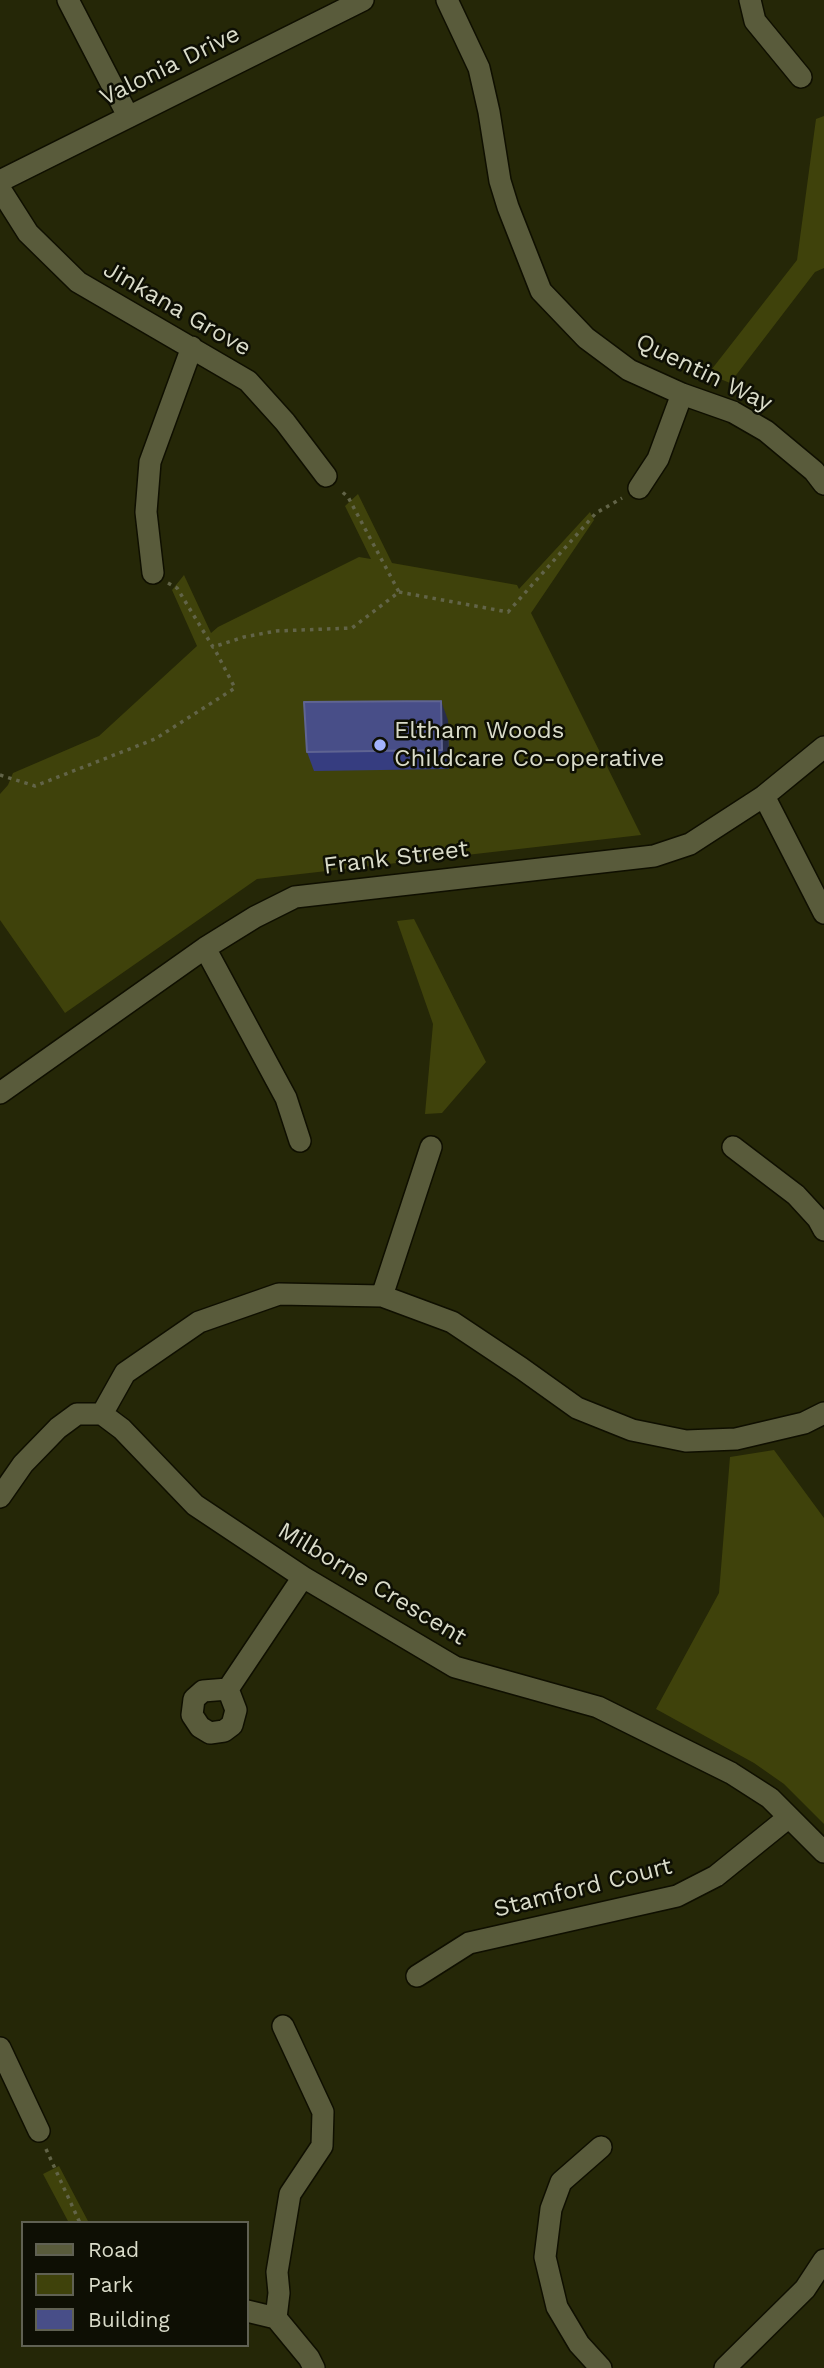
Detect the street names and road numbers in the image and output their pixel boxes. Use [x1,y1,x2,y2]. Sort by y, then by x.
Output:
street label: Valonia Drive [95,20,245,112]
street label: Jinkana Grove [98,255,256,363]
street label: Quentin Way [631,328,777,418]
street label: Frank Street [322,835,470,881]
street label: Milborne Crescent [273,1516,471,1652]
street label: Stamford Court [491,1852,675,1924]

